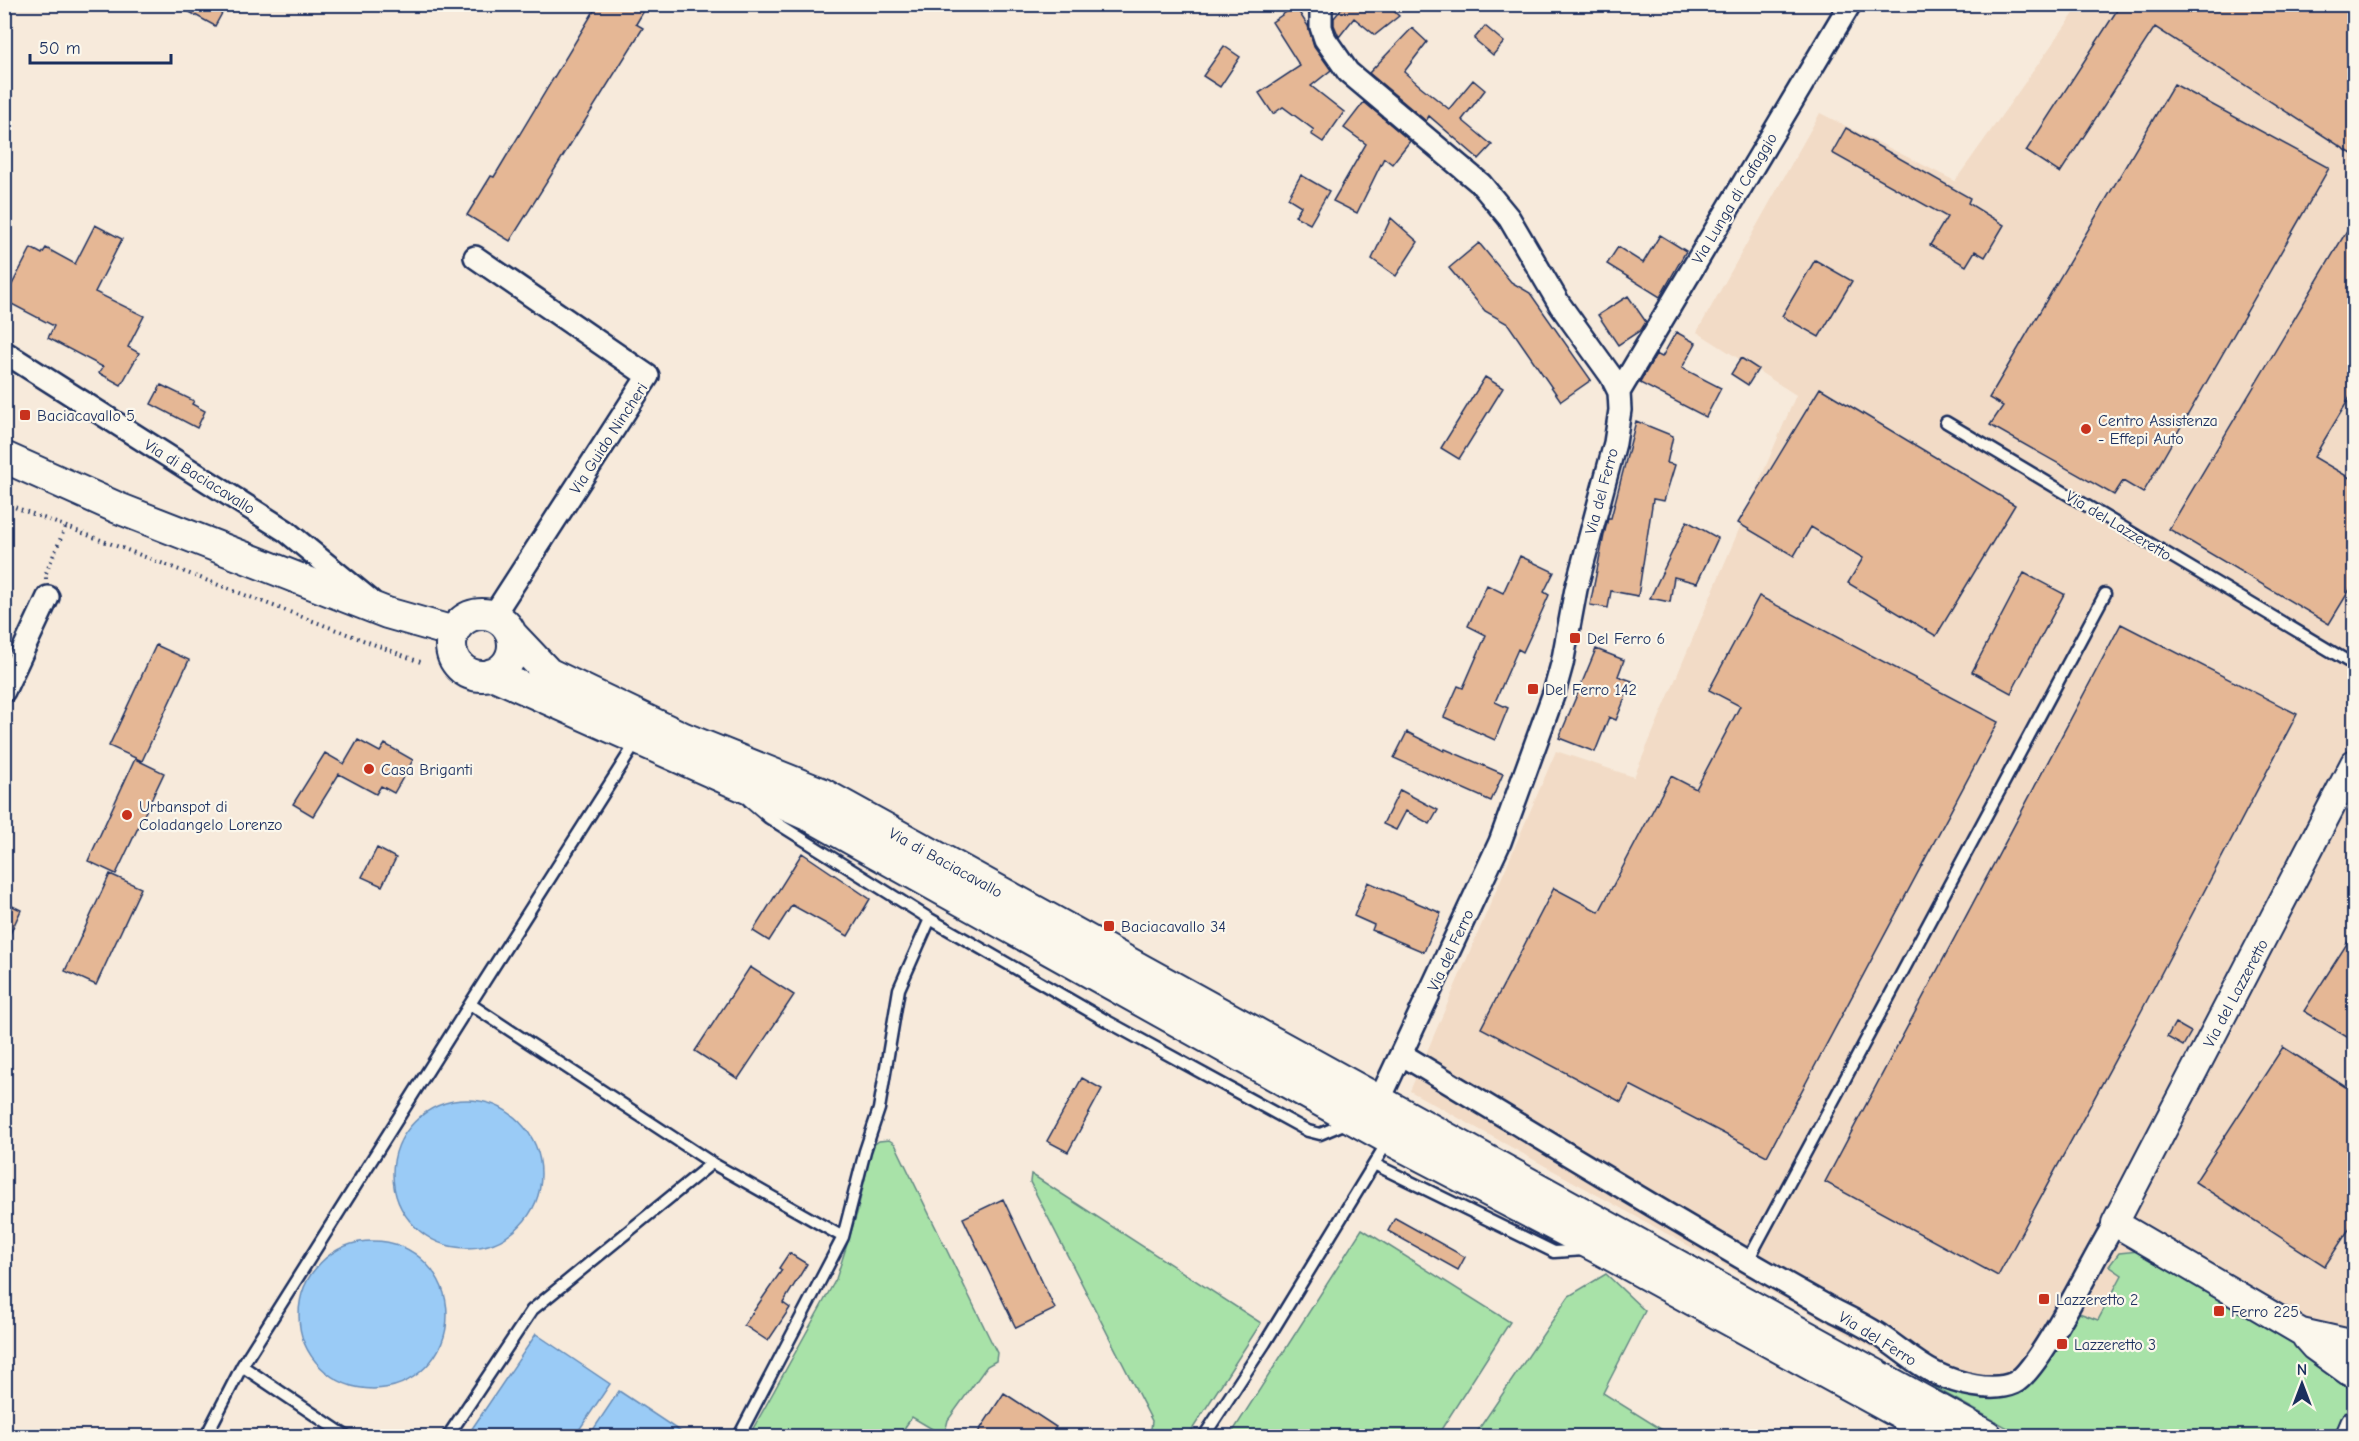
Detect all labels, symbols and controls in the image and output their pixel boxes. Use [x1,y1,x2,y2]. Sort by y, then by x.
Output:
scale bar [30,27,171,65]
text: 50 m [39,38,81,59]
street label: Via Lunga di Cafaggio [1689,130,1781,267]
street label: Via Guido Nincheri [566,380,651,497]
place label: Baciacavallo 5 [37,407,135,425]
marker: Baciacavallo 5 [18,408,32,422]
place label: Centro Assistenza - Effepi Auto [2098,412,2218,448]
marker: Centro Assistenza - Effepi Auto [2079,422,2093,436]
street label: Via di Baciacavallo [141,436,258,518]
street label: Via del Ferro [1582,446,1622,536]
street label: Via del Lazzeretto [2062,487,2175,564]
place label: Del Ferro 6 [1587,630,1665,648]
marker: Del Ferro 6 [1568,631,1582,645]
place label: Del Ferro 142 [1545,681,1637,699]
marker: Del Ferro 142 [1526,682,1540,696]
place label: Casa Briganti [381,761,473,779]
marker: Casa Briganti [362,762,376,776]
place label: Urbanspot di Coladangelo Lorenzo [139,798,283,834]
marker: Urbanspot di Coladangelo Lorenzo [120,808,134,822]
street label: Via di Baciacavallo [886,824,1005,902]
street label: Via del Ferro [1424,907,1478,994]
place label: Baciacavallo 34 [1121,918,1226,936]
marker: Baciacavallo 34 [1102,919,1116,933]
street label: Via del Lazzeretto [2200,936,2272,1051]
place label: Lazzeretto 2 [2056,1291,2138,1309]
marker: Lazzeretto 2 [2037,1292,2051,1306]
place label: Ferro 225 [2231,1303,2299,1321]
marker: Ferro 225 [2212,1304,2226,1318]
street label: Via del Ferro [1835,1308,1920,1370]
place label: Lazzeretto 3 [2074,1336,2156,1354]
marker: Lazzeretto 3 [2055,1337,2069,1351]
north arrow [2272,1354,2332,1414]
text: N [2297,1361,2307,1379]

